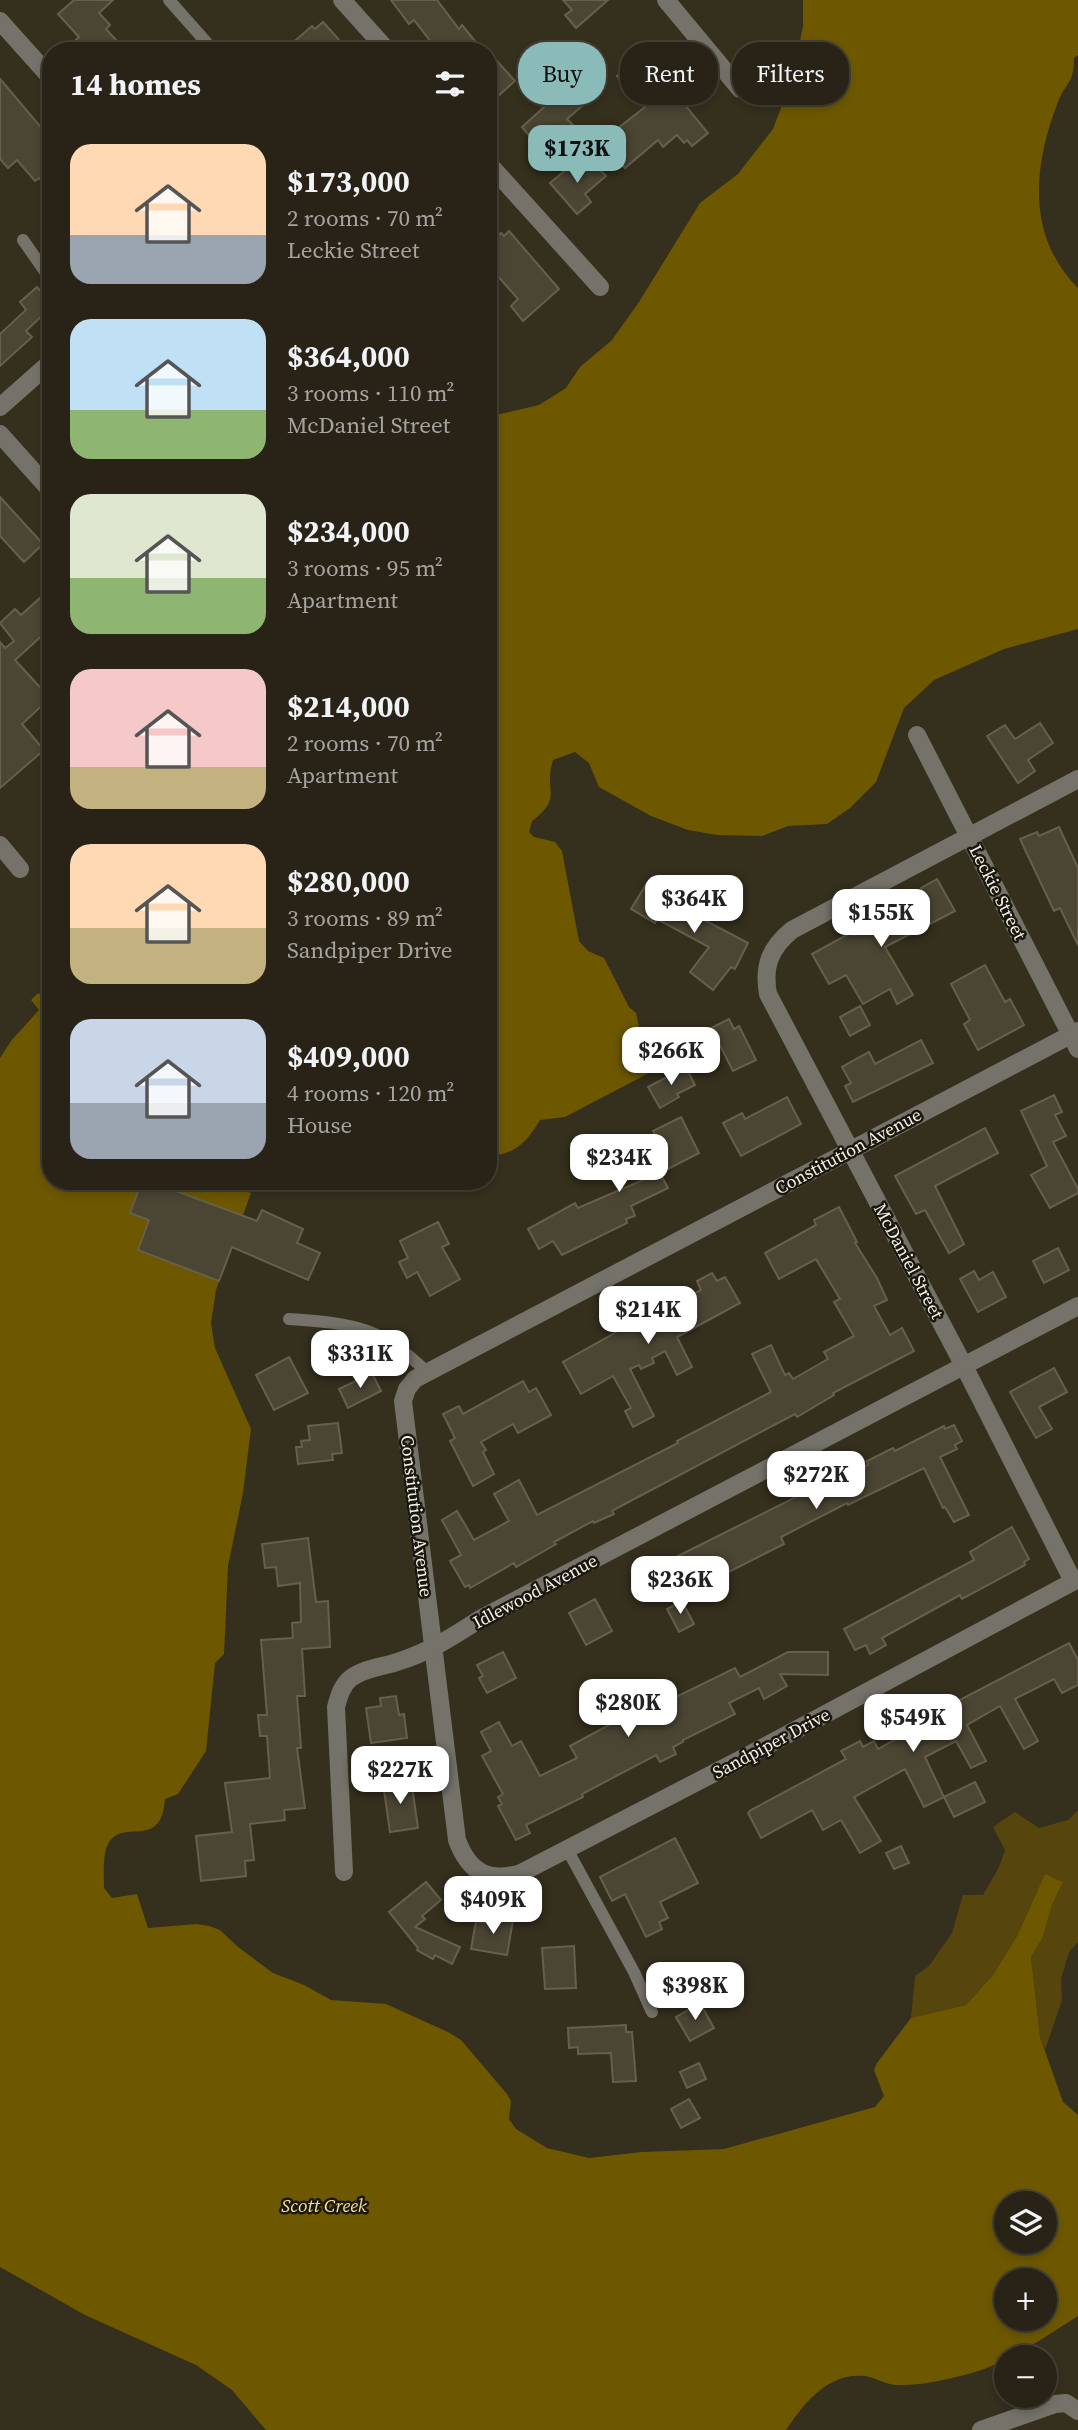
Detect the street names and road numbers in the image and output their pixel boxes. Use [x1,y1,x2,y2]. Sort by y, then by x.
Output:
street label: Leckie Street [963,840,1033,944]
street label: Constitution Avenue [770,1102,926,1200]
street label: McDaniel Street [868,1199,950,1323]
street label: Constitution Avenue [395,1434,439,1598]
street label: Idlewood Avenue [468,1548,602,1634]
street label: Sandpiper Drive [708,1702,834,1784]

